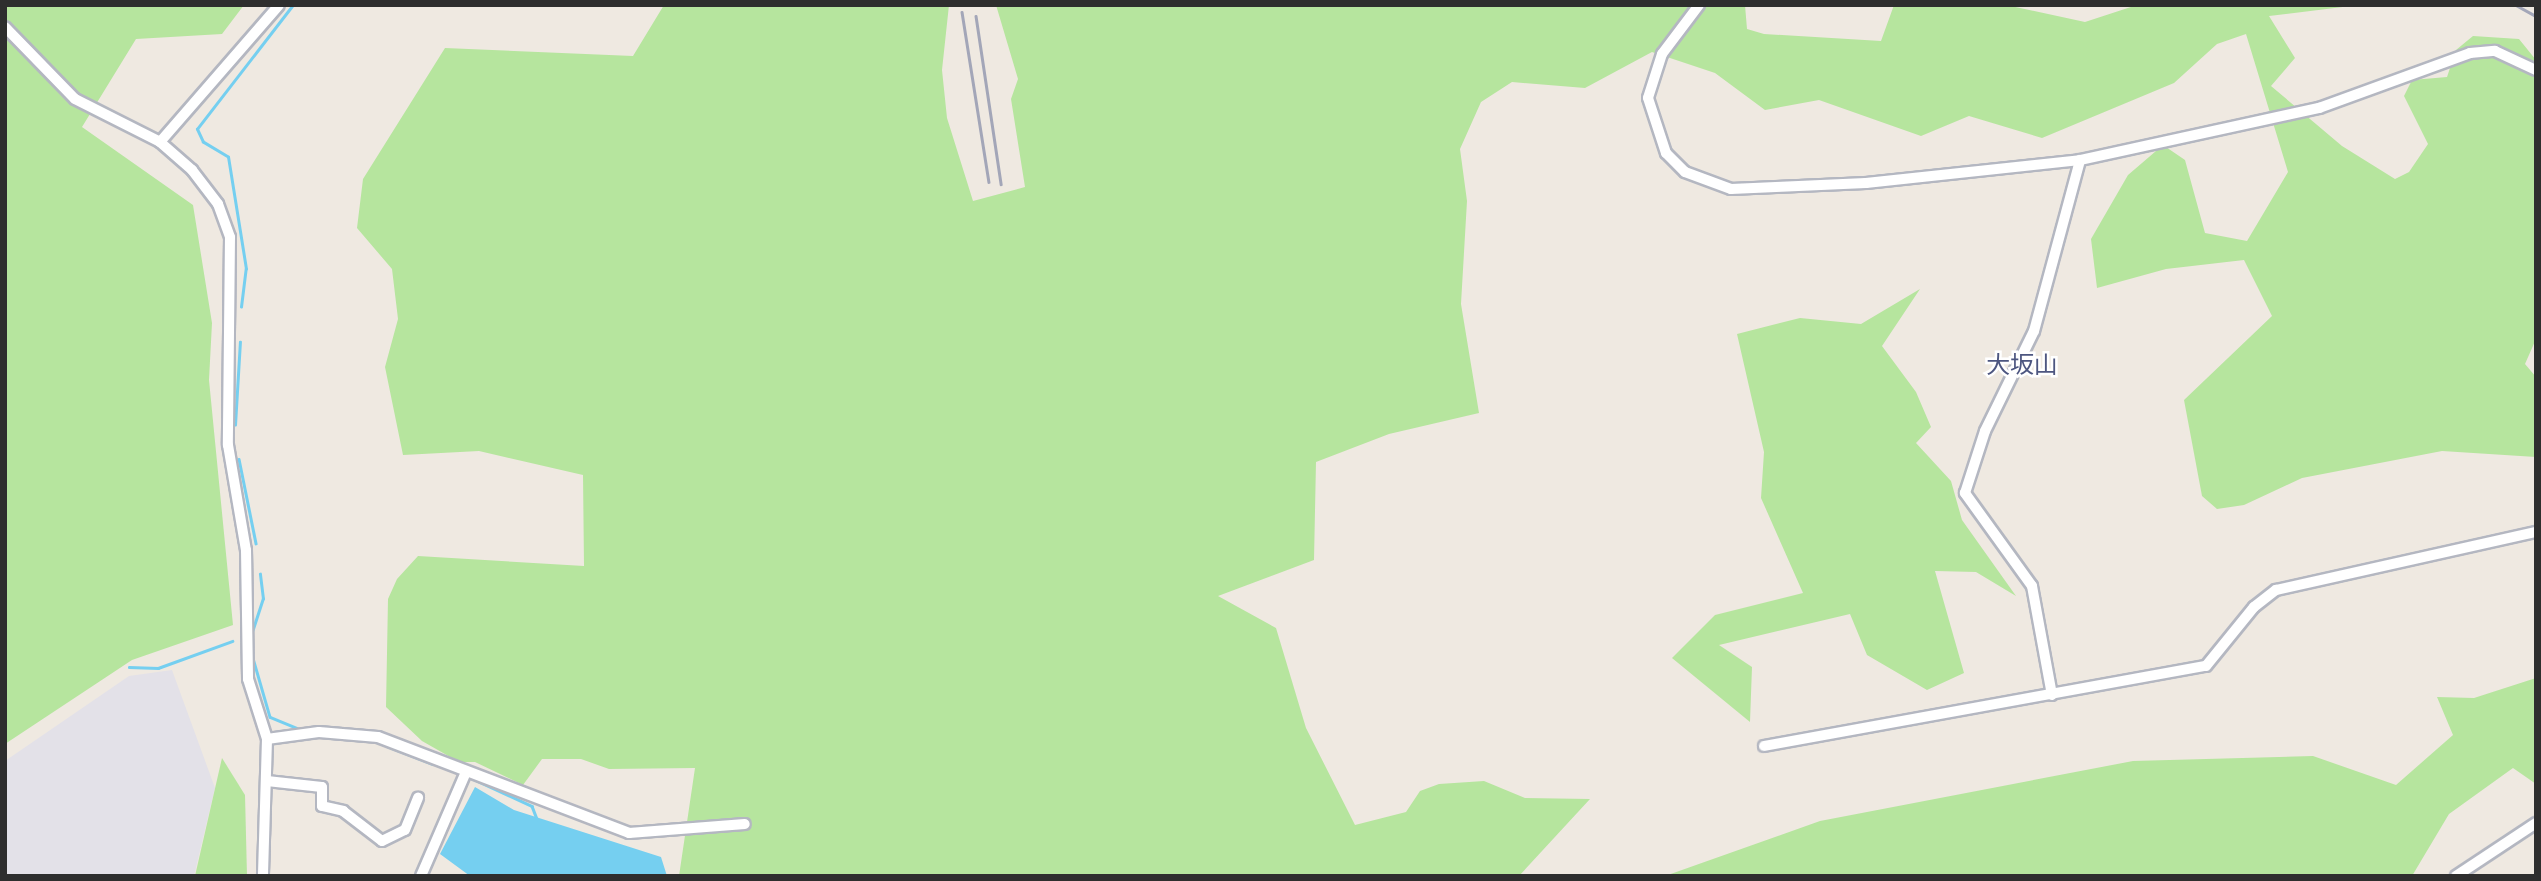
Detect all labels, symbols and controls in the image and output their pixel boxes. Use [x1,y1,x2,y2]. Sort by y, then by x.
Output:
district label: 大坂山 [1986,350,2058,378]

